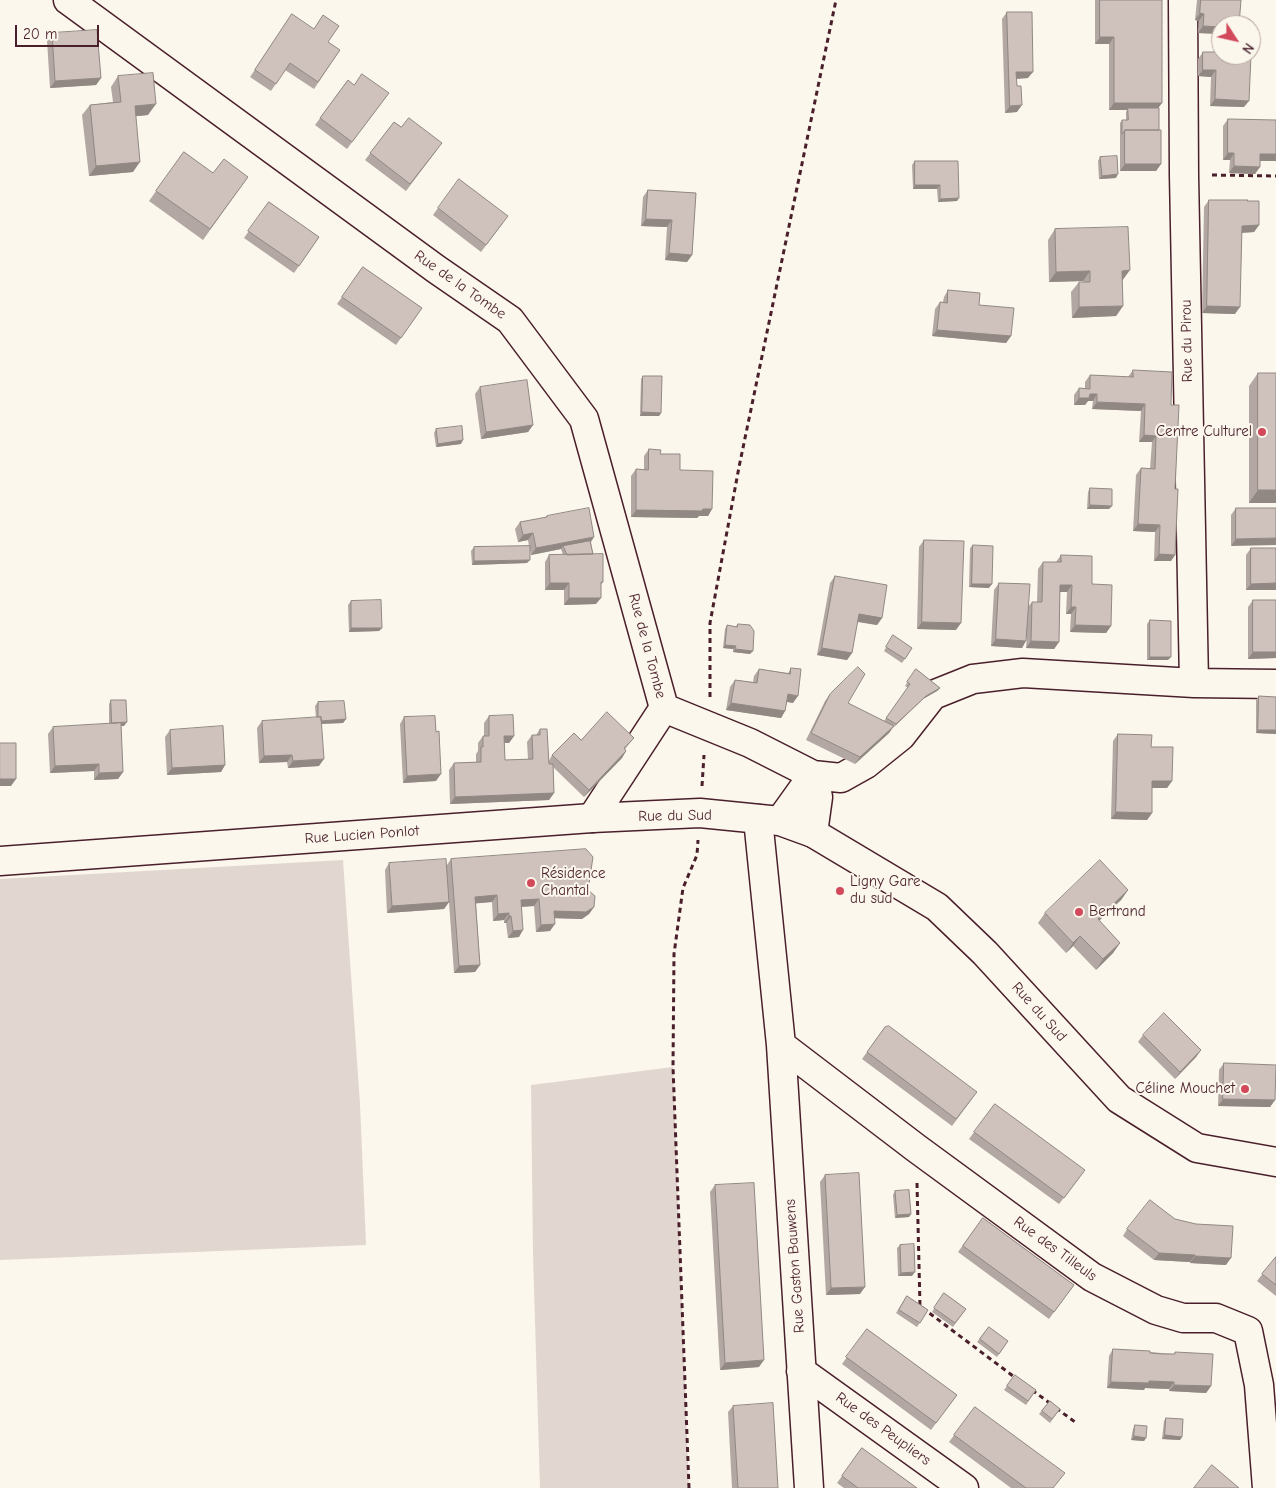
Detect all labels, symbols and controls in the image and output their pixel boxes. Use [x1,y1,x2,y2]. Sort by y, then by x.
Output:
scale bar [18,15,101,47]
north arrow [1211,15,1261,65]
text: 20 m [23,25,57,43]
text: N [1238,40,1257,57]
street label: Rue de la Tombe [411,247,509,323]
street label: Rue du Pirou [1177,299,1197,383]
place label: Centre Culturel [1156,423,1252,441]
marker: Centre Culturel [1256,426,1268,438]
street label: Rue de la Tombe [624,592,670,700]
street label: Rue du Sud [638,806,712,826]
street label: Rue Lucien Ponlot [304,822,420,848]
place label: Résidence Chantal [541,865,605,900]
place label: Ligny Gare du sud [850,873,921,908]
marker: Résidence Chantal [525,877,537,889]
marker: Ligny Gare du sud [834,885,846,897]
place label: Bertrand [1089,903,1146,921]
marker: Bertrand [1073,906,1085,918]
street label: Rue du Sud [1008,979,1070,1045]
place label: Céline Mouchet [1136,1080,1235,1098]
marker: Céline Mouchet [1239,1083,1251,1095]
street label: Rue Gaston Bauwens [781,1198,809,1334]
street label: Rue des Tilleuls [1010,1213,1100,1285]
street label: Rue des Peupliers [832,1388,934,1470]

